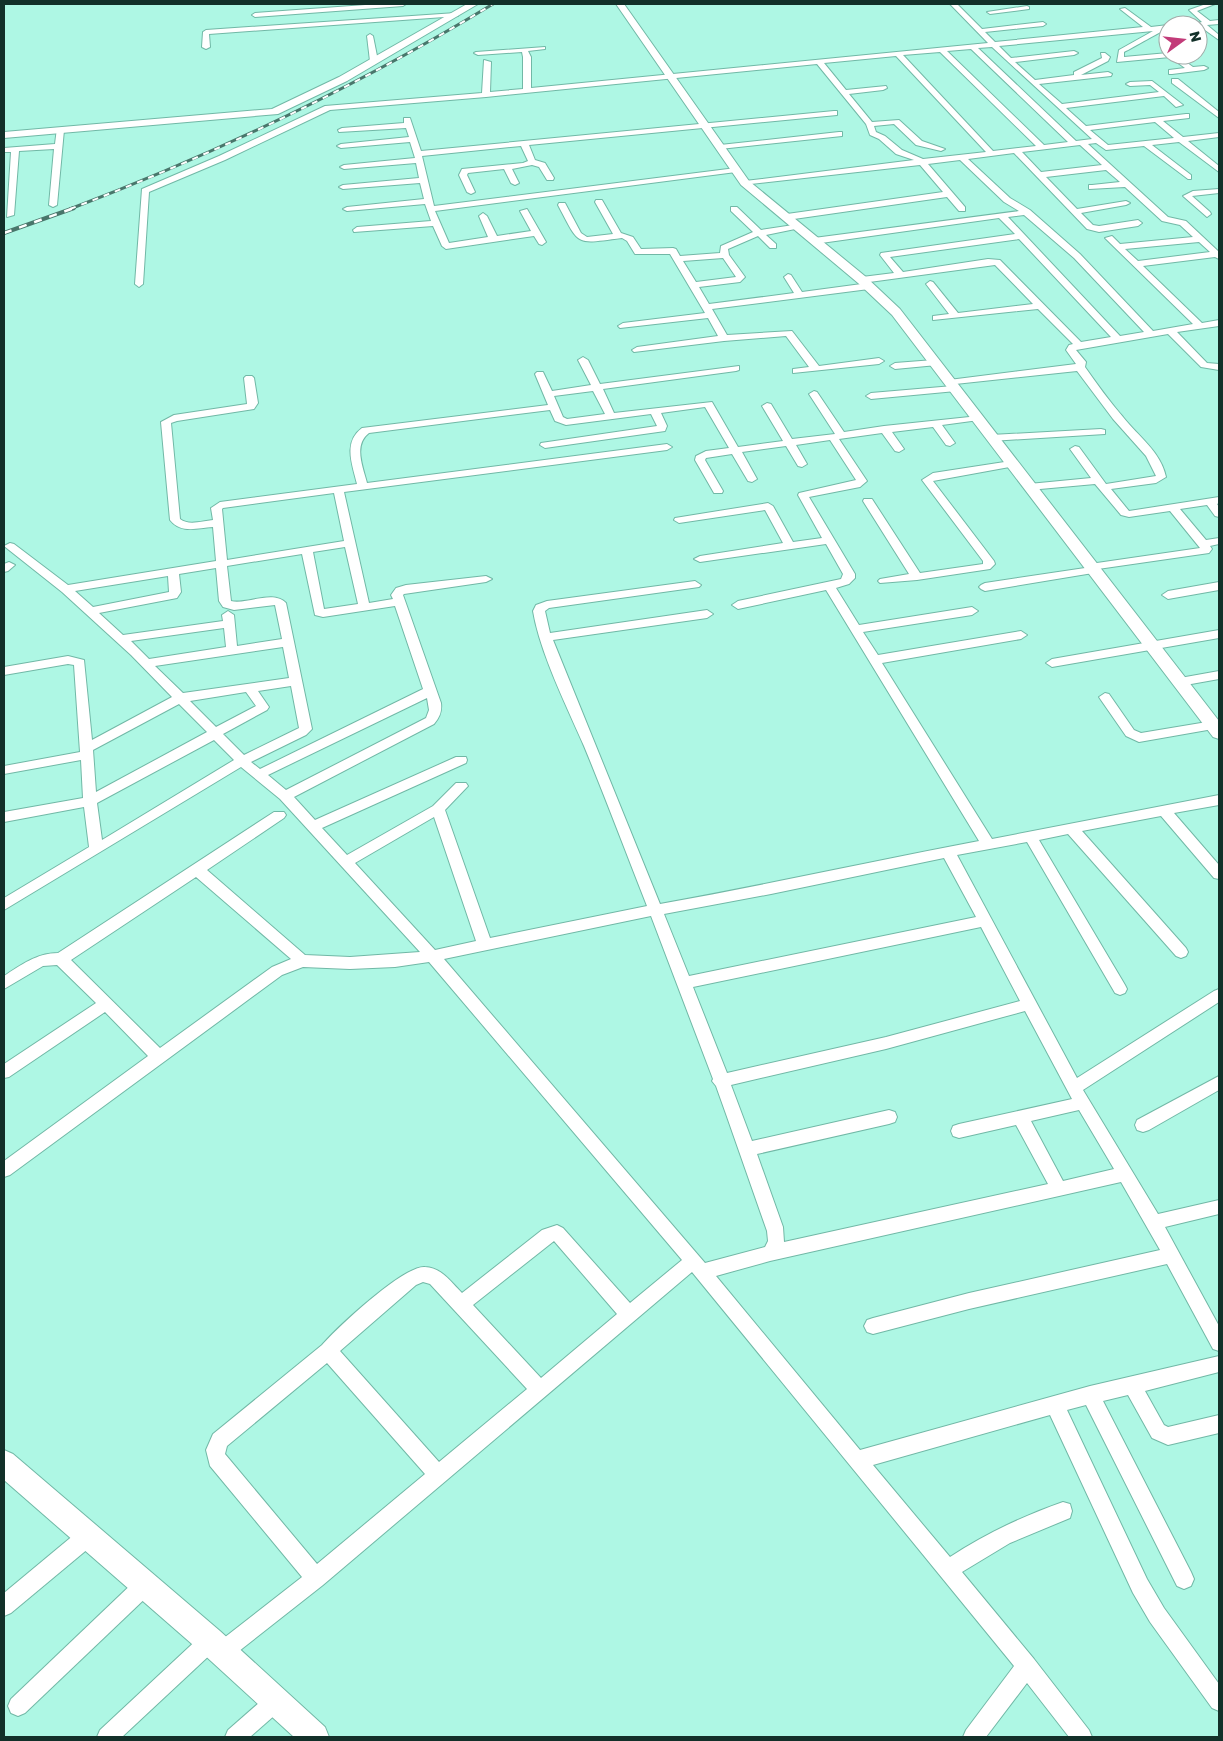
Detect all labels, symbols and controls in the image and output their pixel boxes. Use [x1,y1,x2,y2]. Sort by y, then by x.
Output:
north arrow [1158,15,1208,65]
text: N [1186,29,1206,44]

